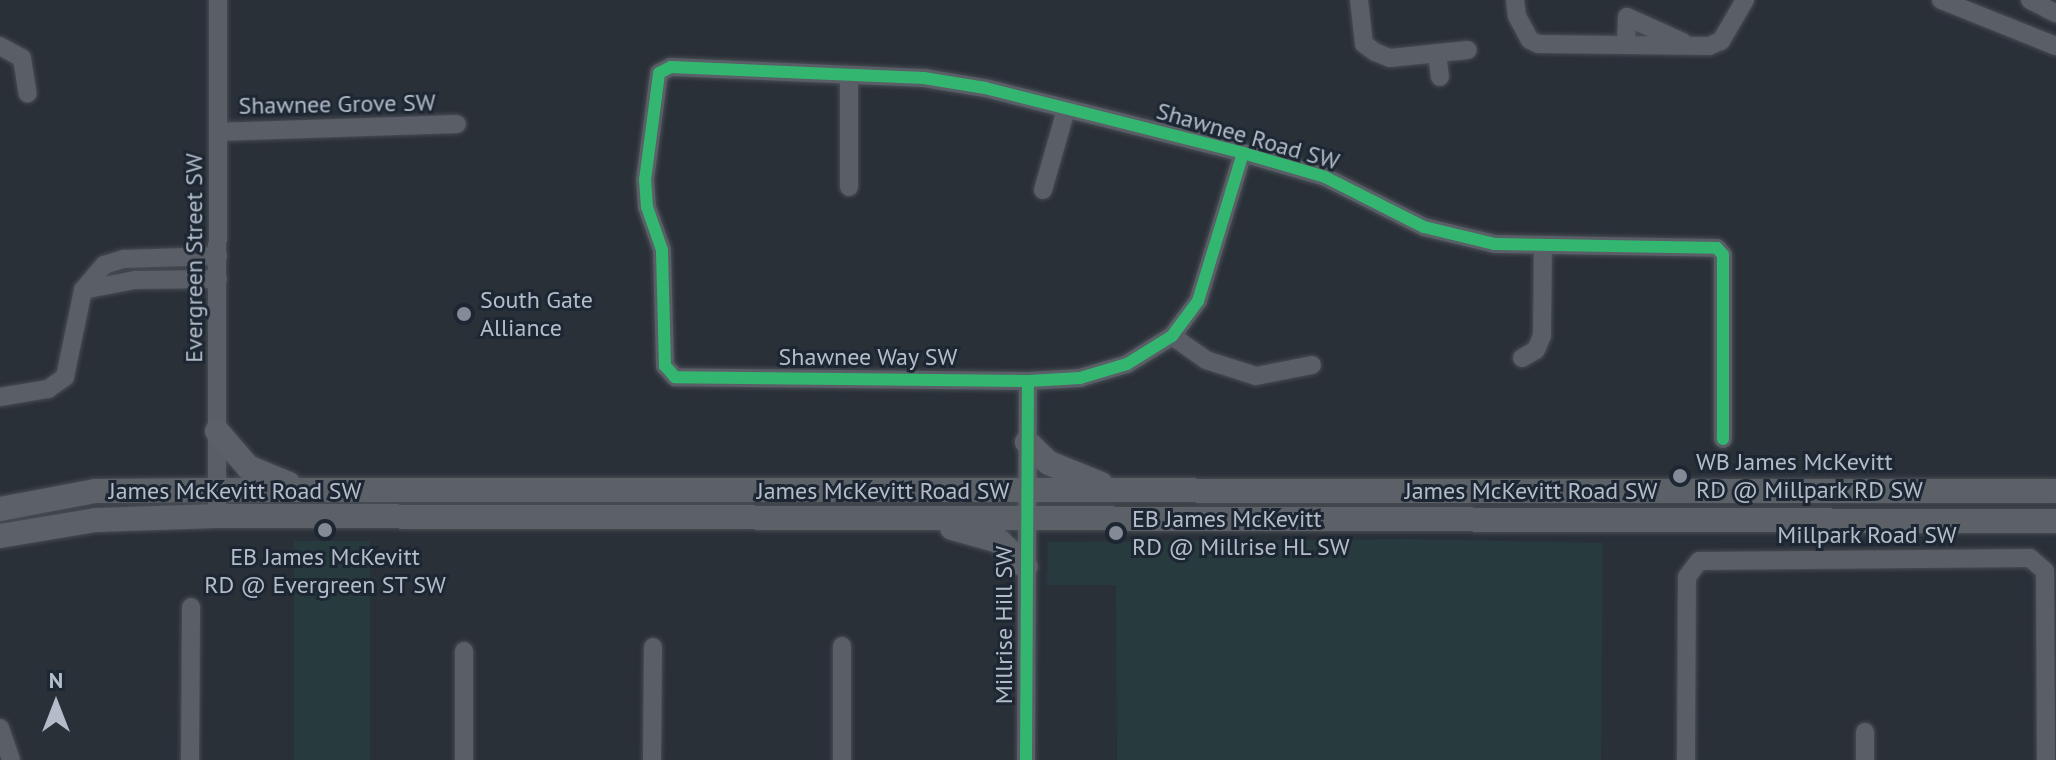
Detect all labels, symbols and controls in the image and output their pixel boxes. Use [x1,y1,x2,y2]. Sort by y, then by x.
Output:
street label: Shawnee Grove SW [238,88,436,120]
street label: Shawnee Road SW [1153,96,1343,176]
street label: Evergreen Street SW [180,153,208,363]
place label: South Gate Alliance [480,286,593,342]
marker: South Gate Alliance [455,305,473,323]
street label: Shawnee Way SW [778,343,958,371]
place label: WB James McKevitt RD @ Millpark RD SW [1696,448,1924,504]
marker: WB James McKevitt RD @ Millpark RD SW [1671,467,1689,485]
street label: James McKevitt Road SW [109,477,361,505]
street label: James McKevitt Road SW [757,477,1009,505]
street label: James McKevitt Road SW [1405,477,1657,505]
place label: EB James McKevitt RD @ Millrise HL SW [1132,505,1351,561]
marker: EB James McKevitt RD @ Evergreen ST SW [316,521,334,539]
street label: Millpark Road SW [1777,521,1957,549]
marker: EB James McKevitt RD @ Millrise HL SW [1107,524,1125,542]
place label: EB James McKevitt RD @ Evergreen ST SW [204,543,446,599]
street label: Millrise Hill SW [990,546,1018,704]
north arrow [16,664,96,744]
text: N [49,666,63,694]

